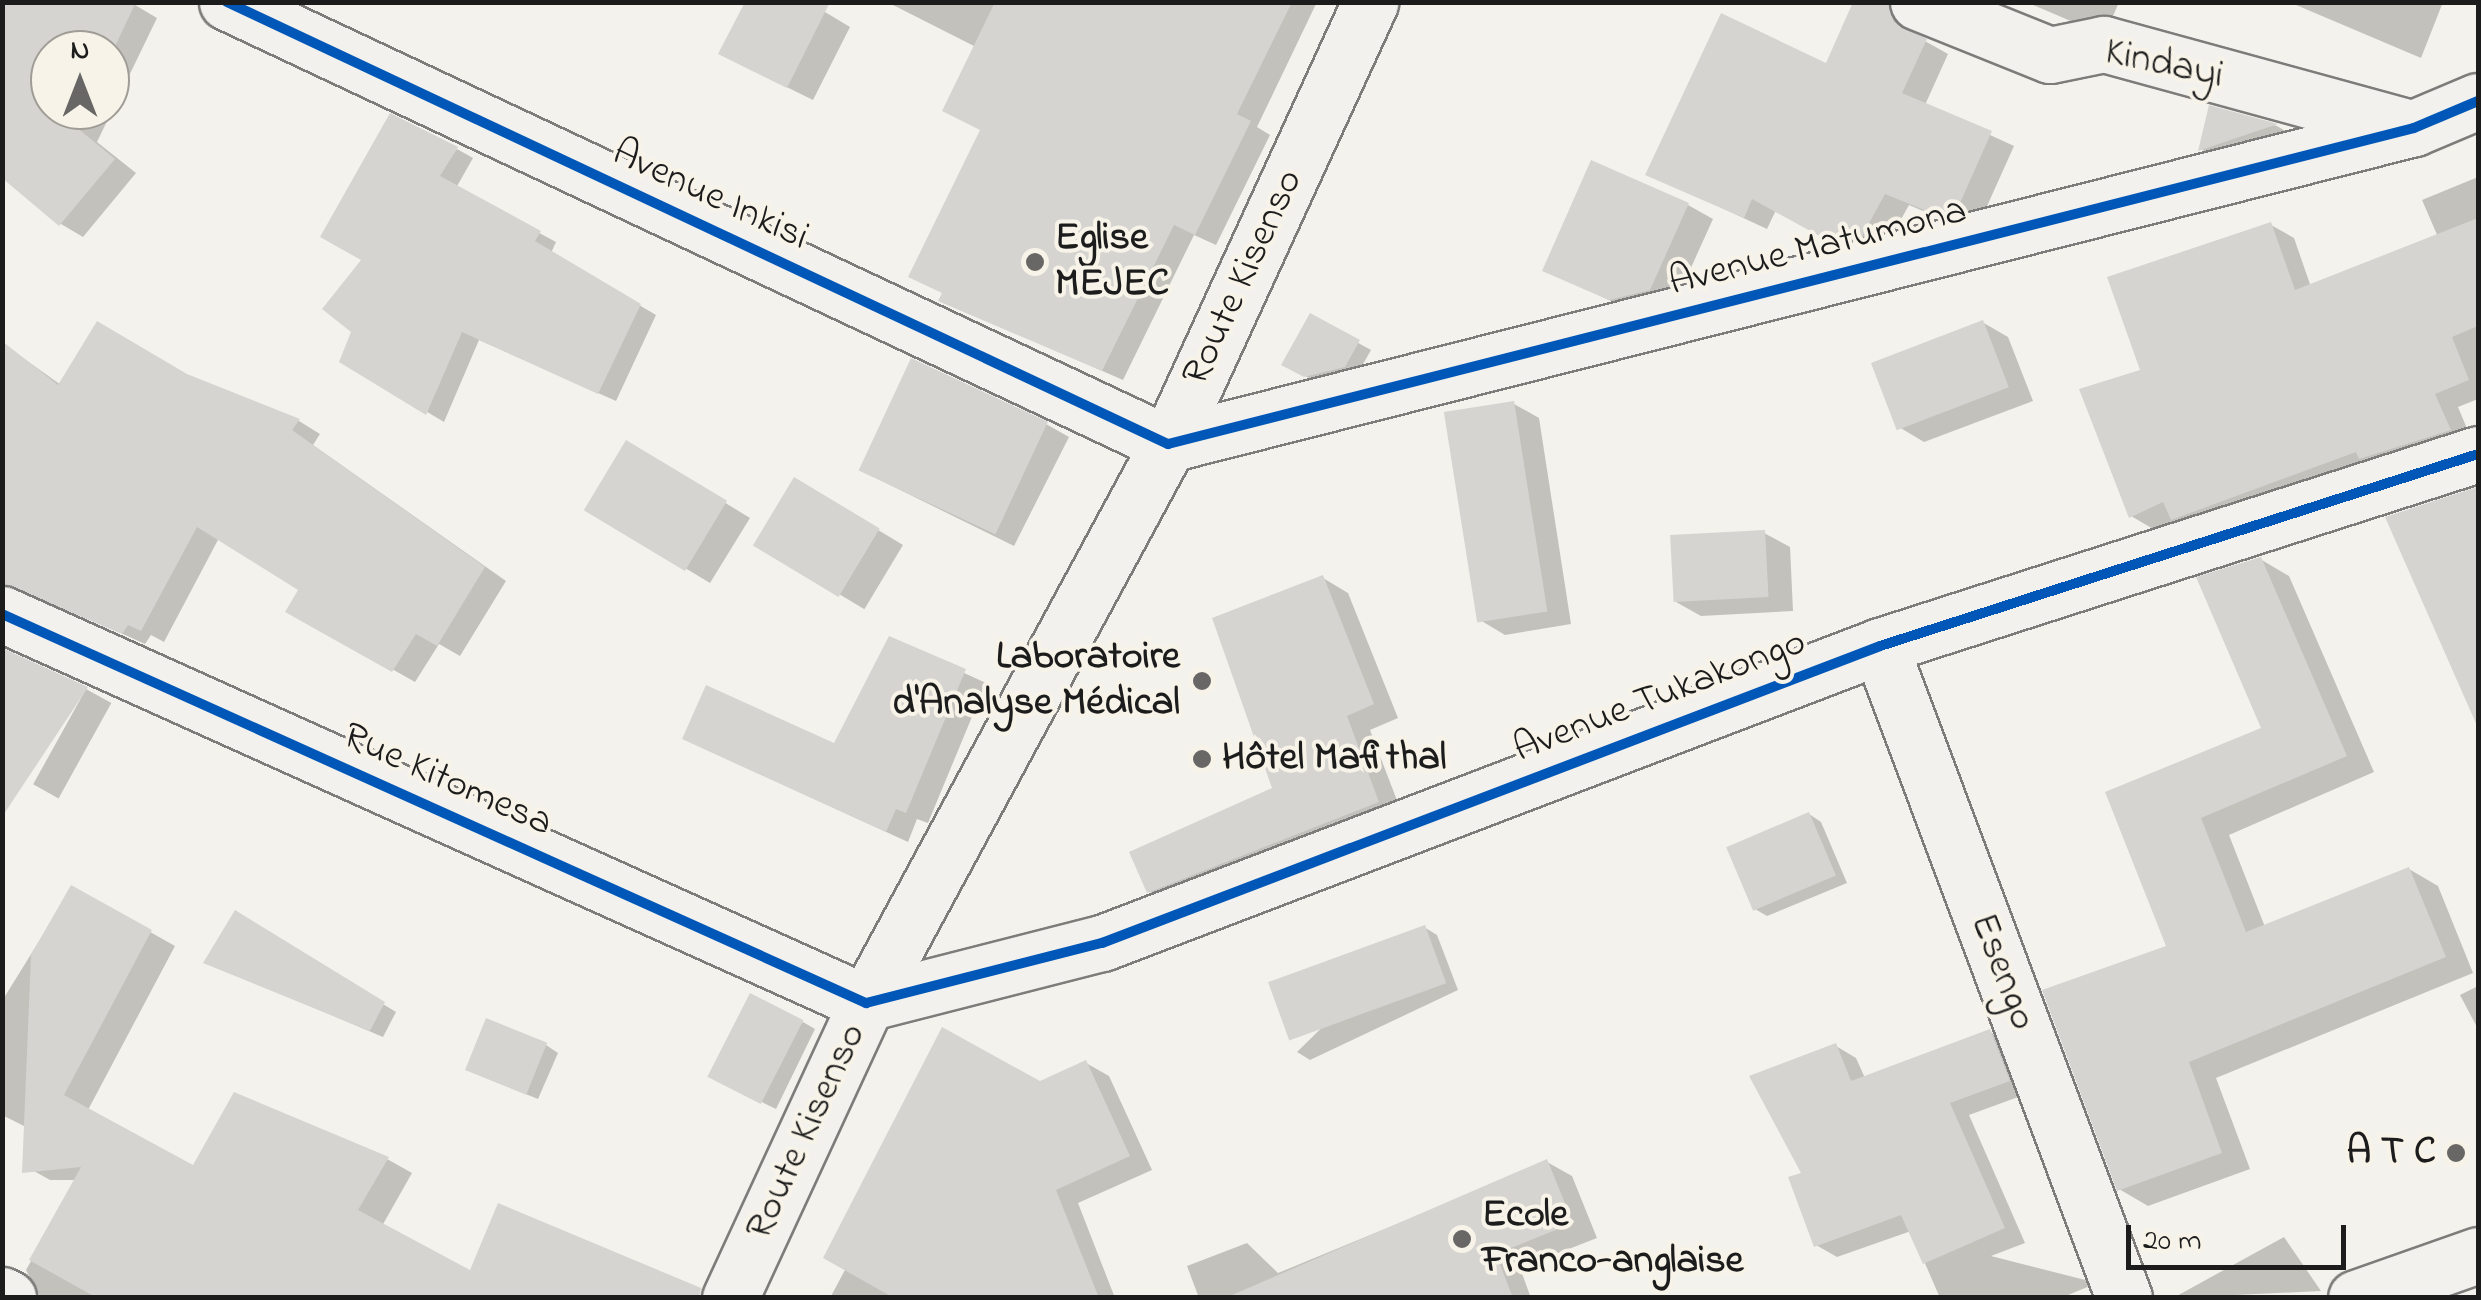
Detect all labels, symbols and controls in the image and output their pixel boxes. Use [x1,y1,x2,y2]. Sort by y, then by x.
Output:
street label: Kindayi [2100,29,2228,101]
north arrow [30,30,130,130]
text: N [71,31,89,72]
street label: Avenue Inkisi [604,130,816,262]
street label: Route Kisenso [1173,162,1315,394]
street label: Avenue Matumona [1664,188,1972,308]
place label: Eglise MEJEC [1055,215,1169,309]
marker: Eglise MEJEC [1024,251,1046,273]
street label: Avenue Tukakongo [1507,619,1813,775]
place label: Laboratoire d'Analyse Médical [892,634,1180,728]
marker: Laboratoire d'Analyse Médical [1189,668,1215,694]
street label: Rue Kitomesa [335,713,559,849]
place label: Hôtel Mafithal [1222,735,1447,783]
marker: Hôtel Mafithal [1191,748,1213,770]
street label: Esengo [1958,907,2046,1037]
street label: Route Kisenso [736,1016,878,1248]
place label: A T C [2346,1129,2436,1177]
marker: A T C [2445,1142,2467,1164]
place label: Ecole Franco-anglaise [1482,1192,1744,1286]
scale bar [2131,1205,2351,1267]
text: 20 m [2143,1220,2202,1264]
marker: Ecole Franco-anglaise [1451,1228,1473,1250]

